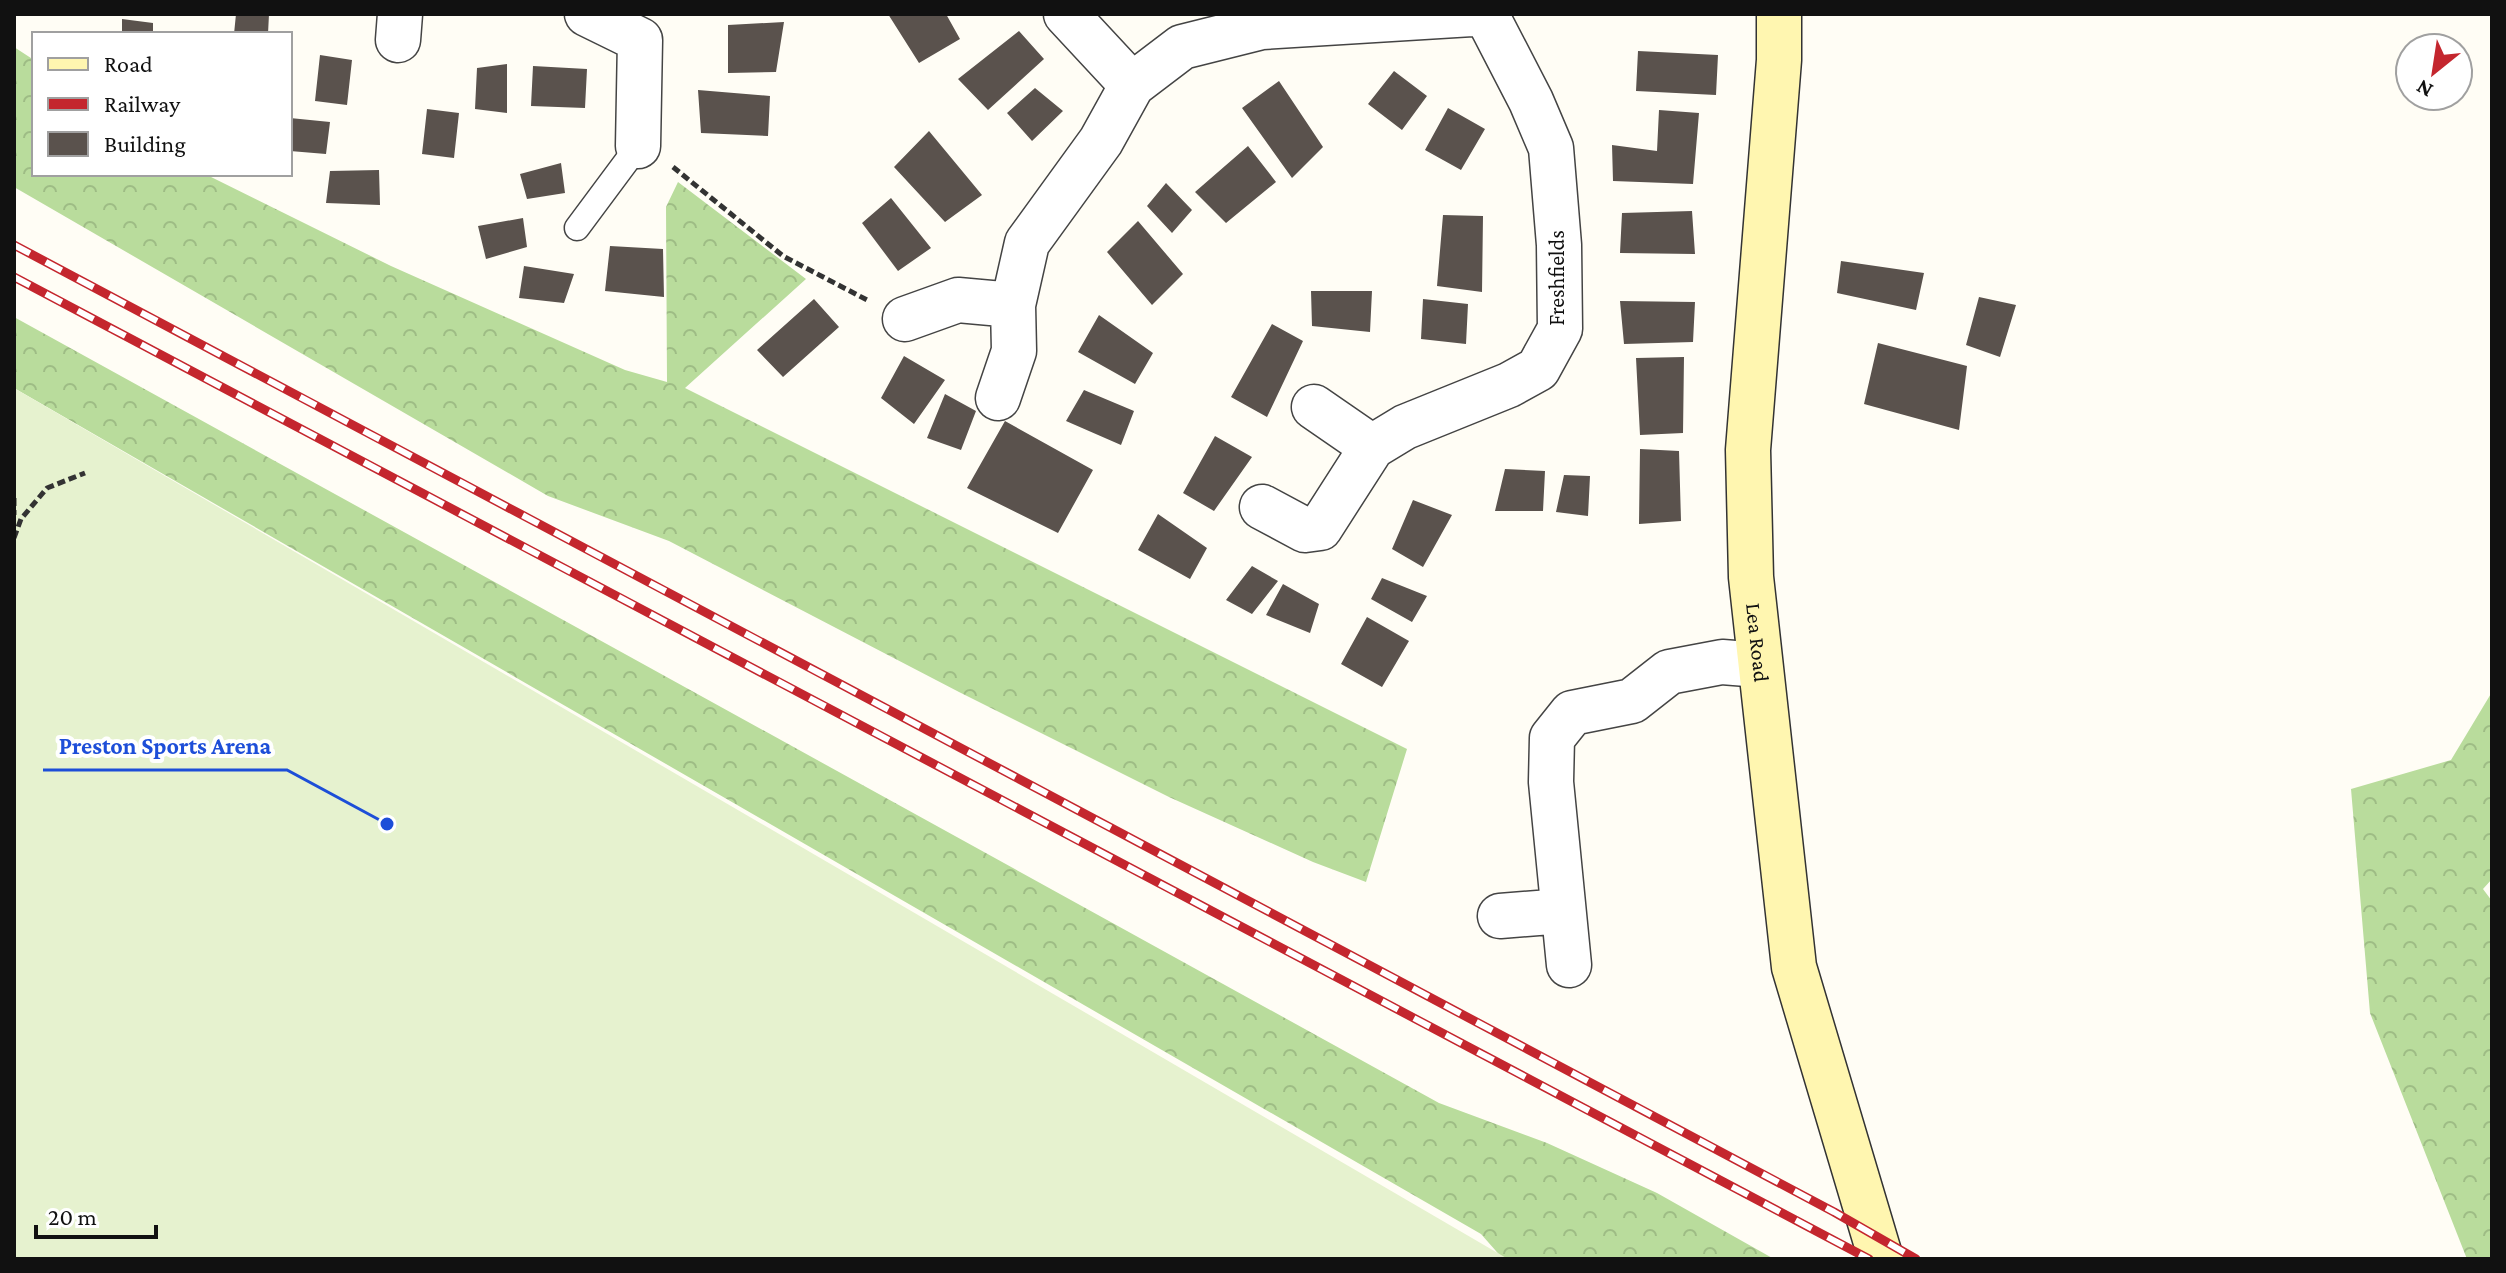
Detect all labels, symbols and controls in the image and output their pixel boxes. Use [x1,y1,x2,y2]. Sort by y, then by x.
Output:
legend [32,32,292,176]
north arrow [2394,32,2474,112]
text: Road [104,50,153,77]
text: N [2412,74,2437,103]
text: Railway [104,90,181,117]
text: Building [104,130,186,157]
street label: Freshfields [1544,230,1569,326]
street label: Lea Road [1741,601,1775,684]
callout: Preston Sports Arena [43,722,287,770]
text: Preston Sports Arena [59,732,272,759]
scale bar [36,1189,156,1239]
text: 20 m [48,1203,97,1230]

